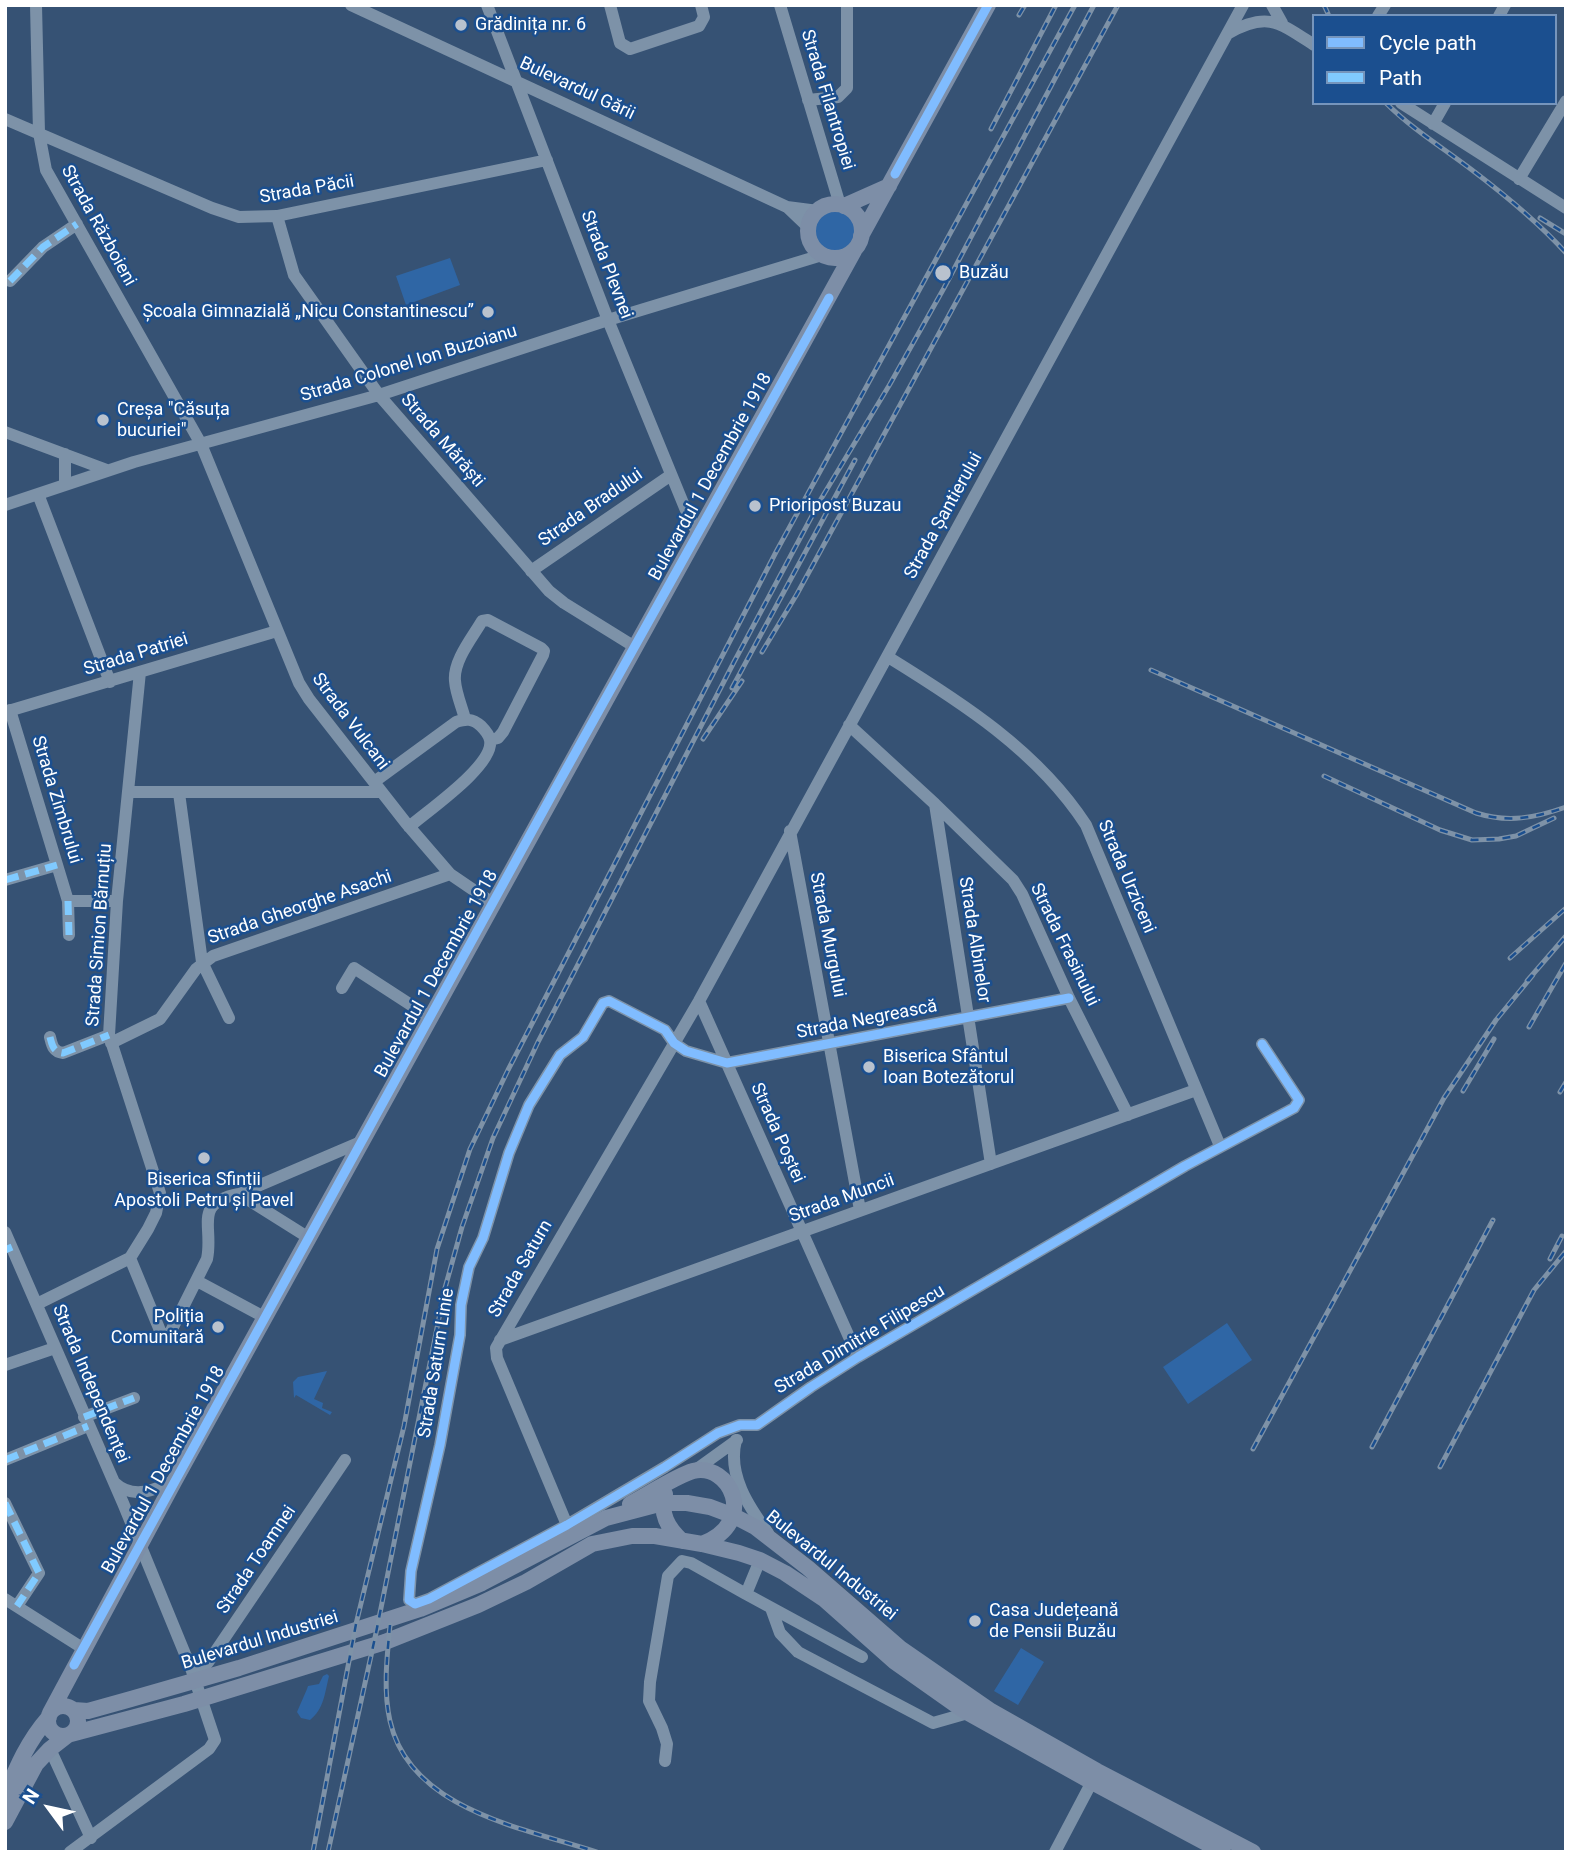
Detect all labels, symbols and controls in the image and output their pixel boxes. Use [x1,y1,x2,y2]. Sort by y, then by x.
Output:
place label: Grădinița nr. 6 [475,14,586,36]
legend [1312,14,1557,105]
marker: Grădinița nr. 6 [453,17,469,33]
street label: Strada Filantropiei [795,27,859,173]
text: Cycle path [1379,31,1477,55]
street label: Bulevardul Gării [516,53,638,125]
text: Path [1379,66,1422,90]
street label: Strada Războieni [56,162,140,290]
street label: Strada Păcii [258,171,356,209]
street label: Strada Plevnei [575,208,637,322]
place label: Buzău [959,262,1009,284]
marker: Buzău [933,263,953,283]
place label: Școala Gimnazială „Nicu Constantinescu” [142,301,474,323]
marker: Școala Gimnazială „Nicu Constantinescu” [480,304,496,320]
street label: Strada Colonel Ion Buzoianu [298,321,520,407]
street label: Bulevardul 1 Decembrie 1918 [645,369,777,585]
street label: Strada Mărăști [395,390,489,492]
place label: Creșa "Căsuța bucuriei" [117,399,230,442]
marker: Creșa "Căsuța bucuriei" [95,412,111,428]
street label: Strada Șantierului [900,449,988,583]
street label: Strada Bradului [535,464,647,552]
place label: Prioripost Buzau [769,495,901,517]
marker: Prioripost Buzau [747,498,763,514]
street label: Strada Patriei [81,629,191,681]
street label: Strada Vulcani [307,669,393,775]
street label: Strada Zimbrului [26,734,86,866]
street label: Strada Urziceni [1092,817,1160,937]
street label: Strada Simion Bărnuțiu [83,843,117,1027]
street label: Strada Gheorghe Asachi [205,866,395,950]
street label: Bulevardul 1 Decembrie 1918 [371,866,503,1082]
street label: Strada Murgului [804,871,850,999]
street label: Strada Albinelor [953,875,995,1005]
street label: Strada Frasinului [1025,880,1103,1010]
street label: Strada Negrească [795,996,939,1044]
place label: Biserica Sfântul Ioan Botezătorul [883,1046,1014,1088]
marker: Biserica Sfântul Ioan Botezătorul [861,1059,877,1075]
street label: Strada Poștei [745,1080,809,1186]
marker: Biserica Sfinții Apostoli Petru și Pavel [196,1150,212,1166]
place label: Biserica Sfinții Apostoli Petru și Pavel [114,1169,294,1212]
street label: Strada Muncii [786,1170,898,1228]
street label: Strada Saturn [484,1216,558,1322]
street label: Strada Dimitrie Filipescu [771,1281,949,1399]
street label: Strada Saturn Linie [415,1287,459,1439]
street label: Strada Independenței [47,1301,133,1467]
place label: Poliția Comunitară [111,1306,204,1348]
marker: Poliția Comunitară [210,1319,226,1335]
street label: Bulevardul 1 Decembrie 1918 [98,1362,230,1578]
street label: Strada Toamnei [213,1502,301,1618]
street label: Bulevardul Industriei [761,1506,901,1626]
place label: Casa Județeană de Pensii Buzău [989,1600,1119,1642]
street label: Bulevardul Industriei [179,1607,341,1675]
marker: Casa Județeană de Pensii Buzău [967,1613,983,1629]
north arrow [14,1773,84,1843]
text: N [18,1784,44,1808]

